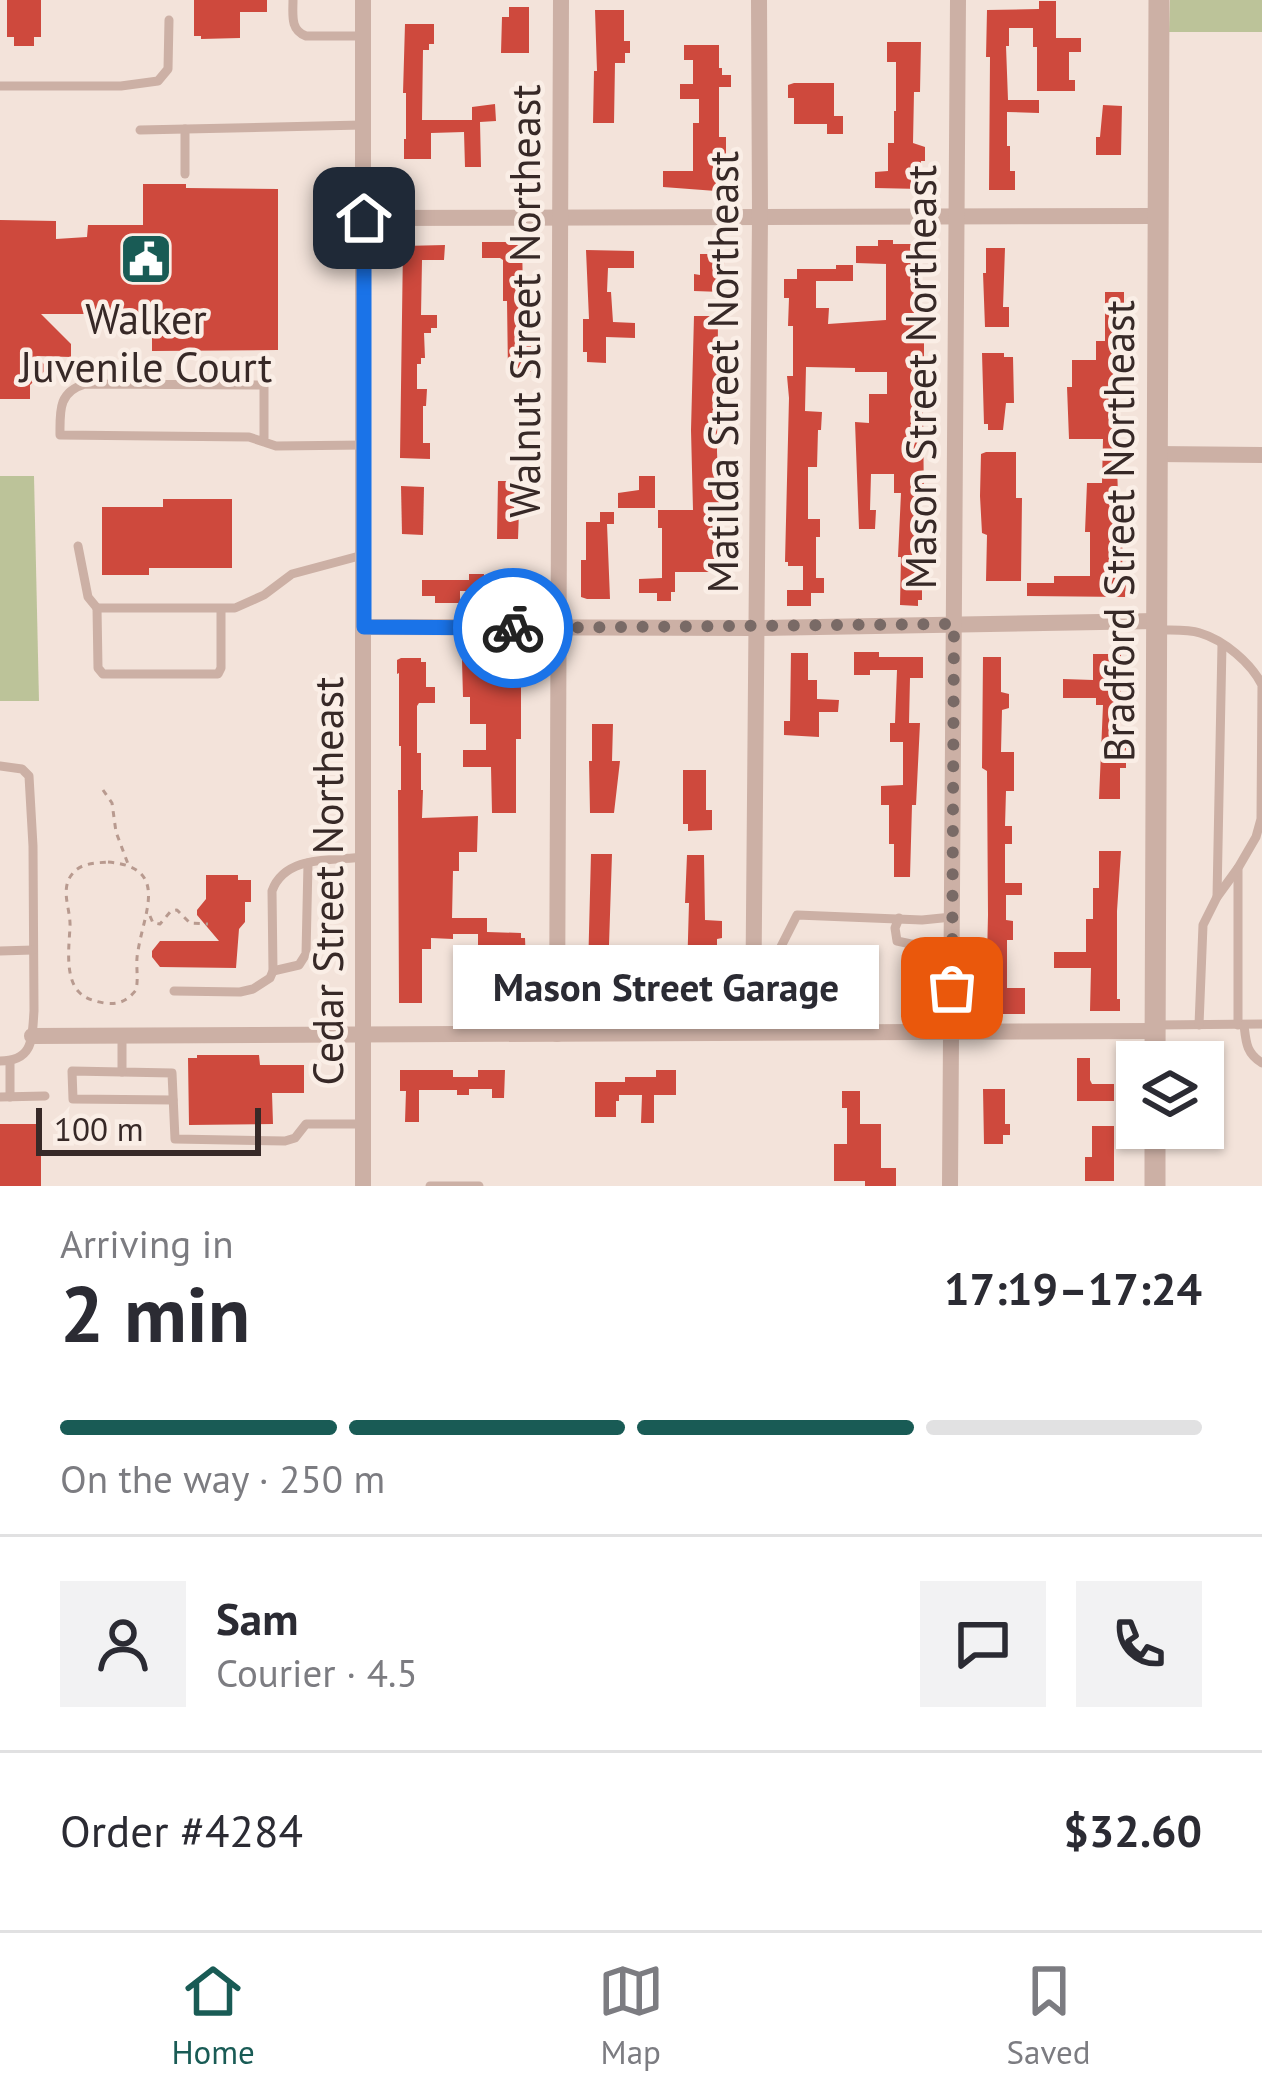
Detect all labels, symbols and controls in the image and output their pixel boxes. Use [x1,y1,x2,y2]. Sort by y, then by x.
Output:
street label: Walnut Street Northeast [497,84,552,518]
street label: Matilda Street Northeast [695,151,750,593]
street label: Mason Street Northeast [893,165,948,589]
pin [313,167,415,269]
icon: home [331,185,397,251]
public building icon: Walker Juvenile Court [118,231,174,287]
place label: Walker Juvenile Court [18,291,272,394]
street label: Bradford Street Northeast [1091,300,1146,762]
courier [453,568,573,688]
icon: bike [480,595,546,661]
street label: Cedar Street Northeast [300,677,355,1085]
pin [901,937,1003,1039]
callout: Mason Street Garage [454,946,880,1030]
icon: bag [919,955,985,1021]
text: Mason Street Garage [493,961,839,1012]
map controls [1116,1041,1224,1149]
button: layers [1116,1041,1224,1149]
scale bar [36,1102,261,1155]
text: 100 m [54,1107,144,1150]
text: Arriving in [60,1218,234,1269]
text: 17:19–17:24 [944,1259,1202,1317]
text: 2 min [60,1263,250,1364]
text: On the way · 250 m [60,1453,385,1504]
button: person [60,1581,186,1707]
button: chat [920,1581,1046,1707]
button: phone [1076,1581,1202,1707]
text: Sam [216,1589,298,1647]
text: Courier · 4.5 [216,1647,418,1698]
text: Order #4284 [60,1801,303,1859]
text: $32.60 [1063,1801,1202,1859]
tab: Home [171,1958,255,2073]
tab: Map [598,1958,664,2073]
tab: Saved [1007,1958,1091,2073]

